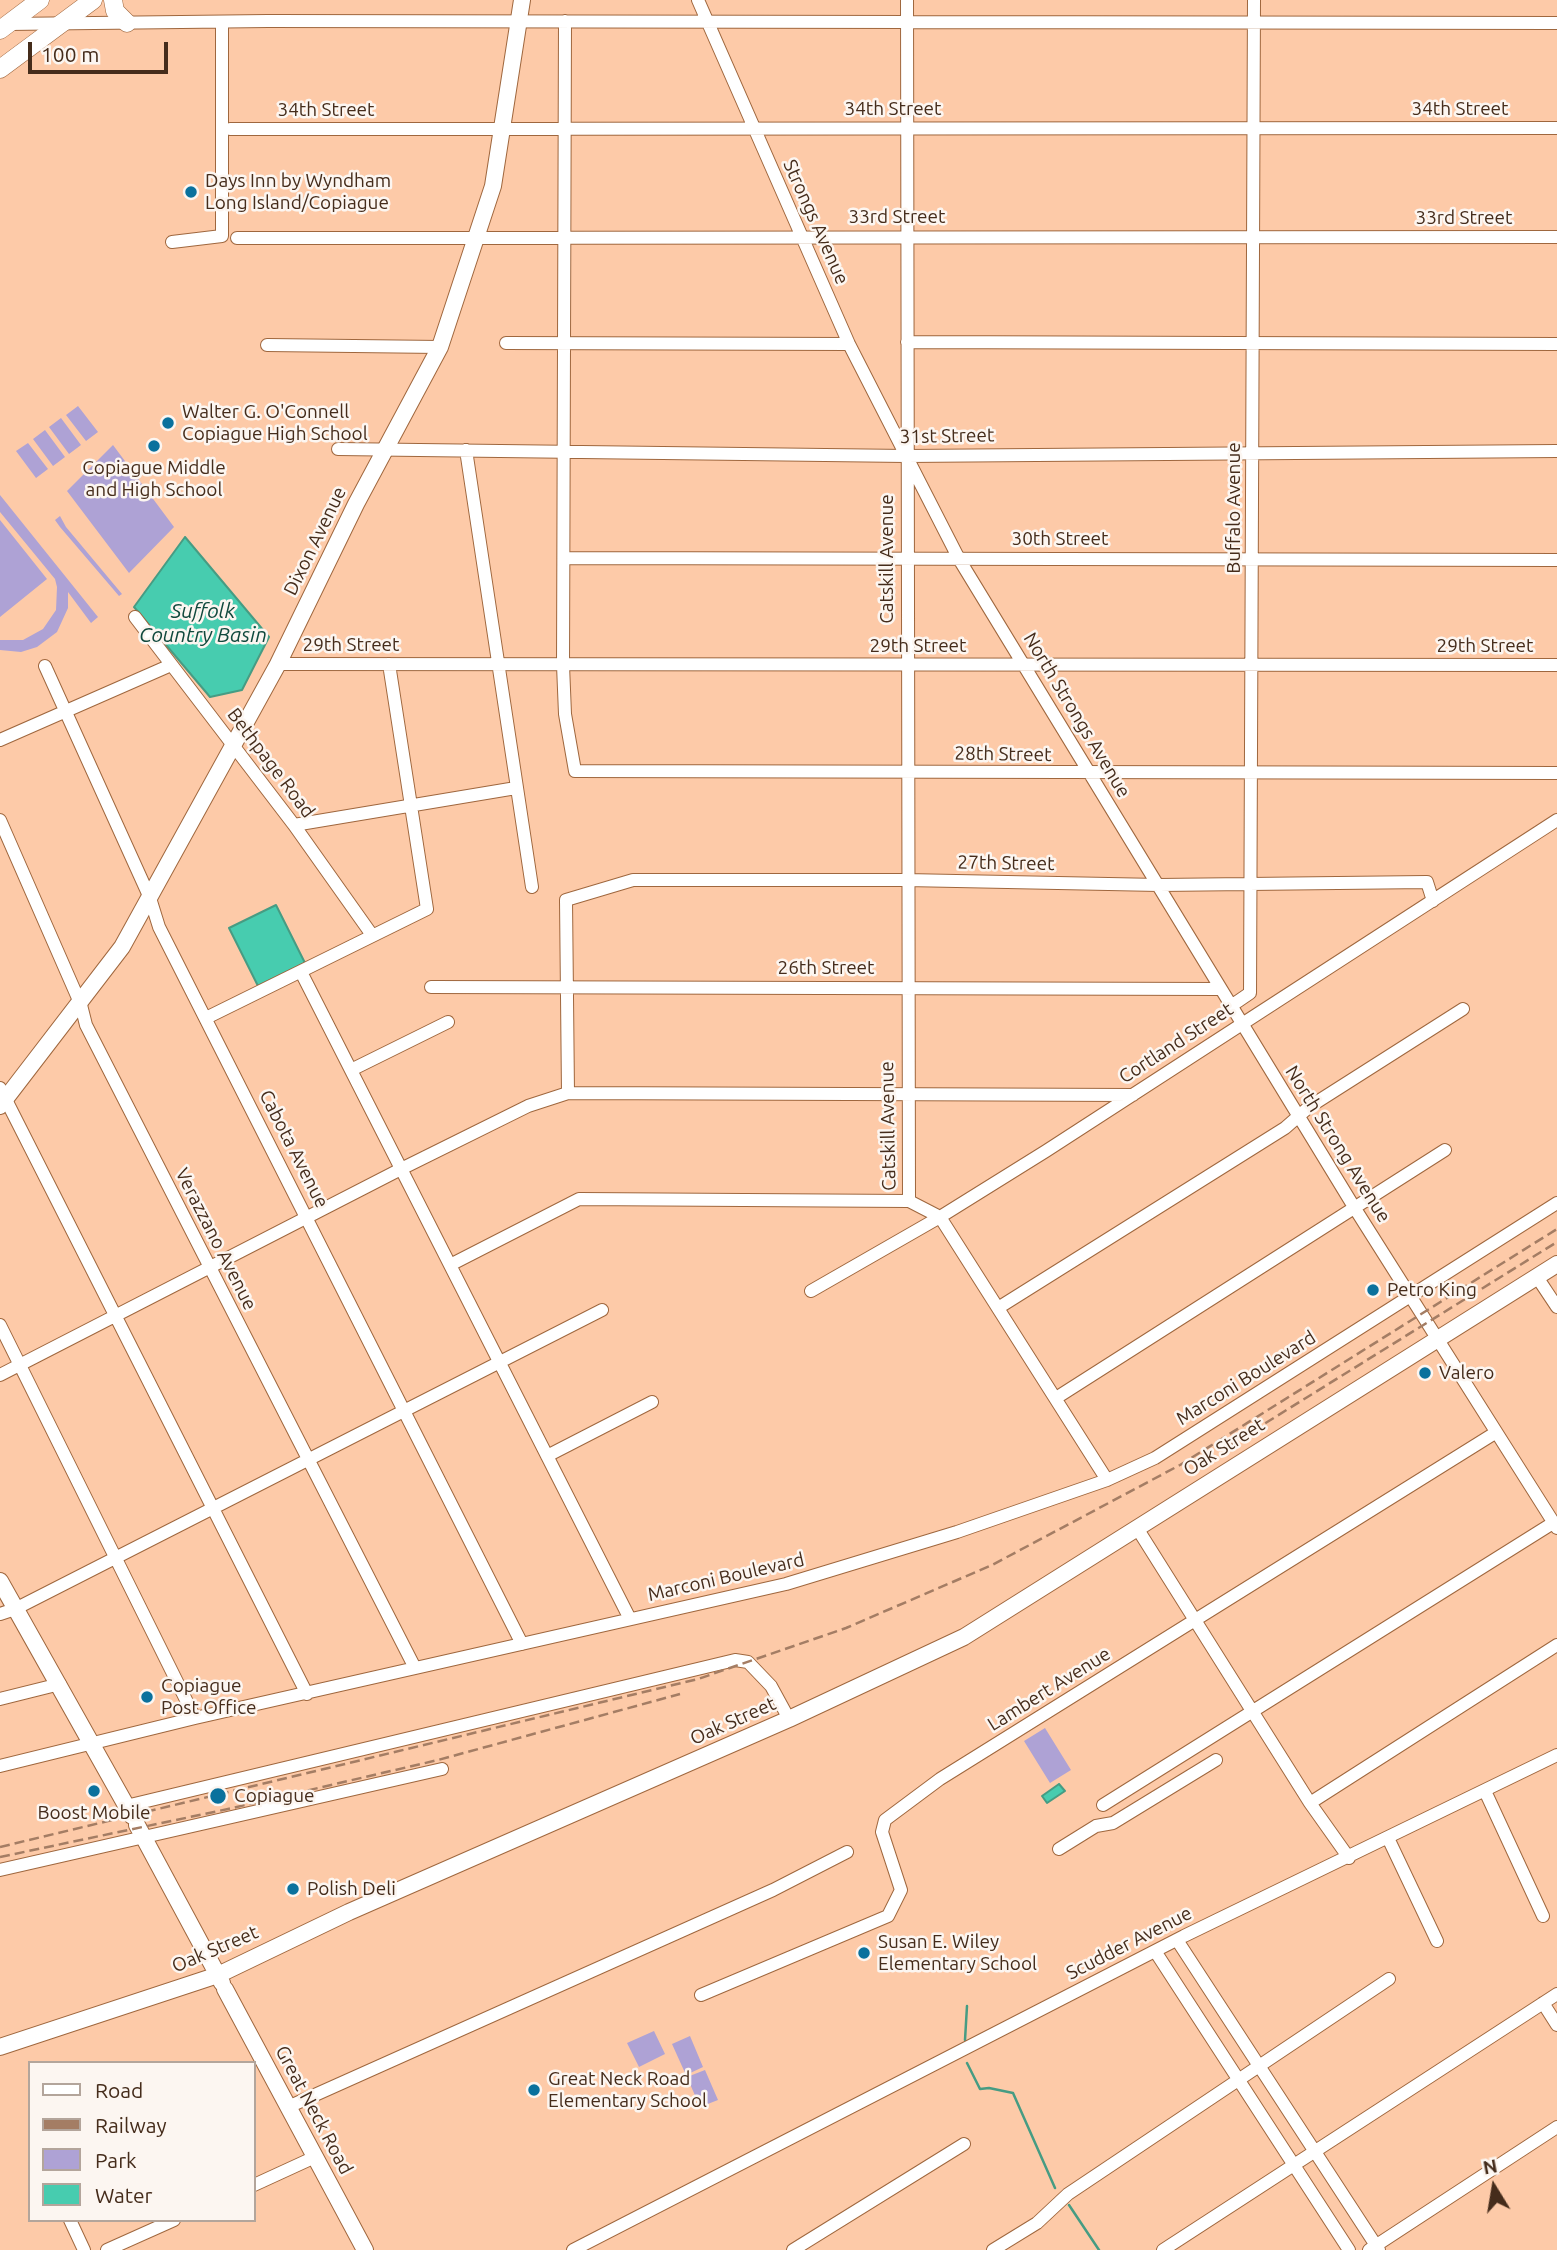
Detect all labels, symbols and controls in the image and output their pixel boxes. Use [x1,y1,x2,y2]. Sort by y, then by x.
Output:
scale bar [32,28,172,72]
text: 100 m [41,42,99,66]
street label: 34th Street [844,98,942,120]
street label: 34th Street [1411,98,1509,120]
street label: 34th Street [277,99,375,121]
street label: Strongs Avenue [778,156,854,288]
place label: Days Inn by Wyndham Long Island/Copiague [205,170,391,214]
marker: Days Inn by Wyndham Long Island/Copiague [183,184,199,200]
street label: 33rd Street [848,206,946,228]
street label: 33rd Street [1415,207,1513,229]
place label: Walter G. O'Connell Copiague High School [182,401,368,445]
marker: Walter G. O'Connell Copiague High School [160,415,176,431]
street label: 31st Street [900,424,994,448]
marker: Copiague Middle and High School [146,438,162,454]
street label: Buffalo Avenue [1223,442,1245,574]
place label: Copiague Middle and High School [82,457,226,501]
street label: Dixon Avenue [279,483,351,599]
street label: Catskill Avenue [876,494,898,624]
street label: 30th Street [1011,528,1109,550]
water label: Suffolk Country Basin [139,598,267,648]
street label: North Strongs Avenue [1019,628,1135,802]
street label: 29th Street [302,634,400,656]
street label: 29th Street [869,635,967,657]
street label: 29th Street [1436,635,1534,657]
street label: Bethpage Road [222,704,320,822]
street label: 28th Street [954,742,1052,766]
street label: 27th Street [957,851,1055,875]
street label: 26th Street [777,957,875,979]
street label: Cortland Street [1115,998,1237,1088]
street label: Catskill Avenue [875,1061,901,1191]
street label: North Strong Avenue [1281,1061,1395,1227]
street label: Cabota Avenue [255,1086,333,1212]
street label: Verazzano Avenue [170,1164,262,1314]
place label: Petro King [1387,1279,1477,1301]
marker: Petro King [1365,1282,1381,1298]
street label: Marconi Boulevard [1172,1326,1320,1430]
place label: Valero [1439,1362,1494,1384]
marker: Valero [1417,1365,1433,1381]
street label: Oak Street [1179,1413,1269,1481]
street label: Marconi Boulevard [645,1548,807,1606]
street label: Lambert Avenue [983,1642,1115,1736]
place label: Copiague Post Office [161,1675,256,1719]
marker: Copiague Post Office [139,1689,155,1705]
street label: Oak Street [687,1692,779,1750]
marker: Boost Mobile [86,1783,102,1799]
place label: Copiague [234,1785,315,1807]
marker: Copiague [208,1786,228,1806]
place label: Boost Mobile [37,1802,151,1824]
place label: Polish Deli [307,1878,396,1900]
marker: Polish Deli [285,1881,301,1897]
street label: Scudder Avenue [1062,1902,1196,1984]
street label: Oak Street [168,1921,262,1977]
place label: Susan E. Wiley Elementary School [878,1931,1037,1975]
marker: Susan E. Wiley Elementary School [856,1945,872,1961]
street label: Great Neck Road [270,2042,358,2178]
legend [28,2061,256,2222]
place label: Great Neck Road Elementary School [548,2068,707,2112]
text: Road [95,2078,143,2102]
marker: Great Neck Road Elementary School [526,2082,542,2098]
text: Railway [95,2113,167,2137]
text: Park [95,2148,137,2172]
north arrow [1459,2152,1529,2222]
text: N [1481,2154,1499,2179]
text: Water [95,2183,153,2207]

